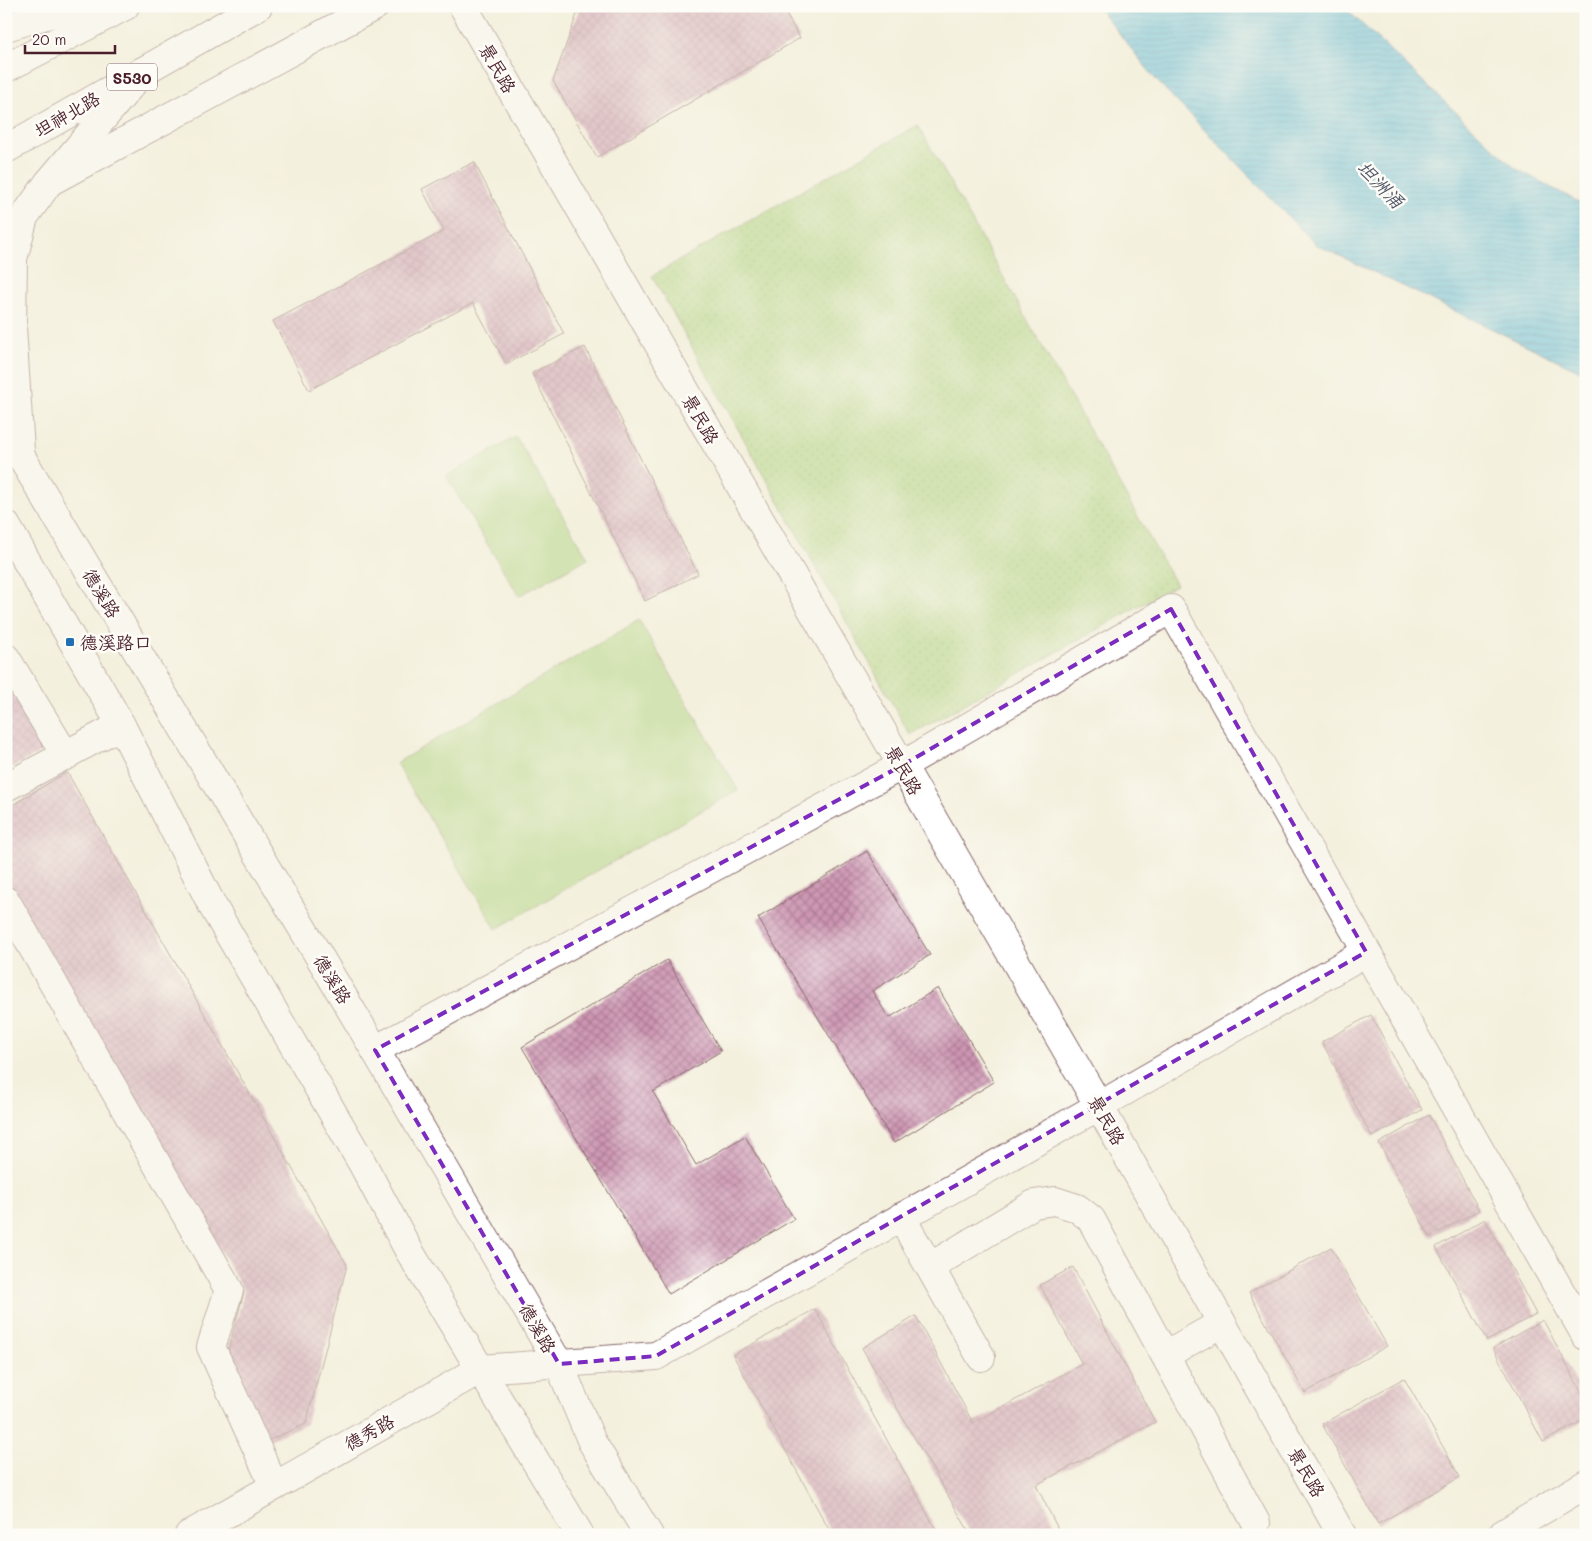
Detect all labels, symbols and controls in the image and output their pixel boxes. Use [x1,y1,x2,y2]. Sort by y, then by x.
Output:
scale bar [25,22,115,54]
text: 20 m [32,29,66,49]
street label: 景民路 [474,39,522,97]
road number: S530 [107,64,157,90]
street label: 坦神北路 [30,86,104,142]
water label: 坦洲涌 [1352,155,1410,214]
street label: 景民路 [677,390,725,448]
street label: 德溪路 [78,564,126,622]
place label: 德溪路口 [80,630,152,654]
marker: 德溪路口 [64,636,76,648]
street label: 景民路 [880,741,928,799]
street label: 德溪路 [309,950,357,1008]
street label: 景民路 [1083,1091,1131,1149]
street label: 德溪路 [514,1299,562,1357]
street label: 德秀路 [340,1408,398,1456]
street label: 景民路 [1283,1443,1331,1501]

